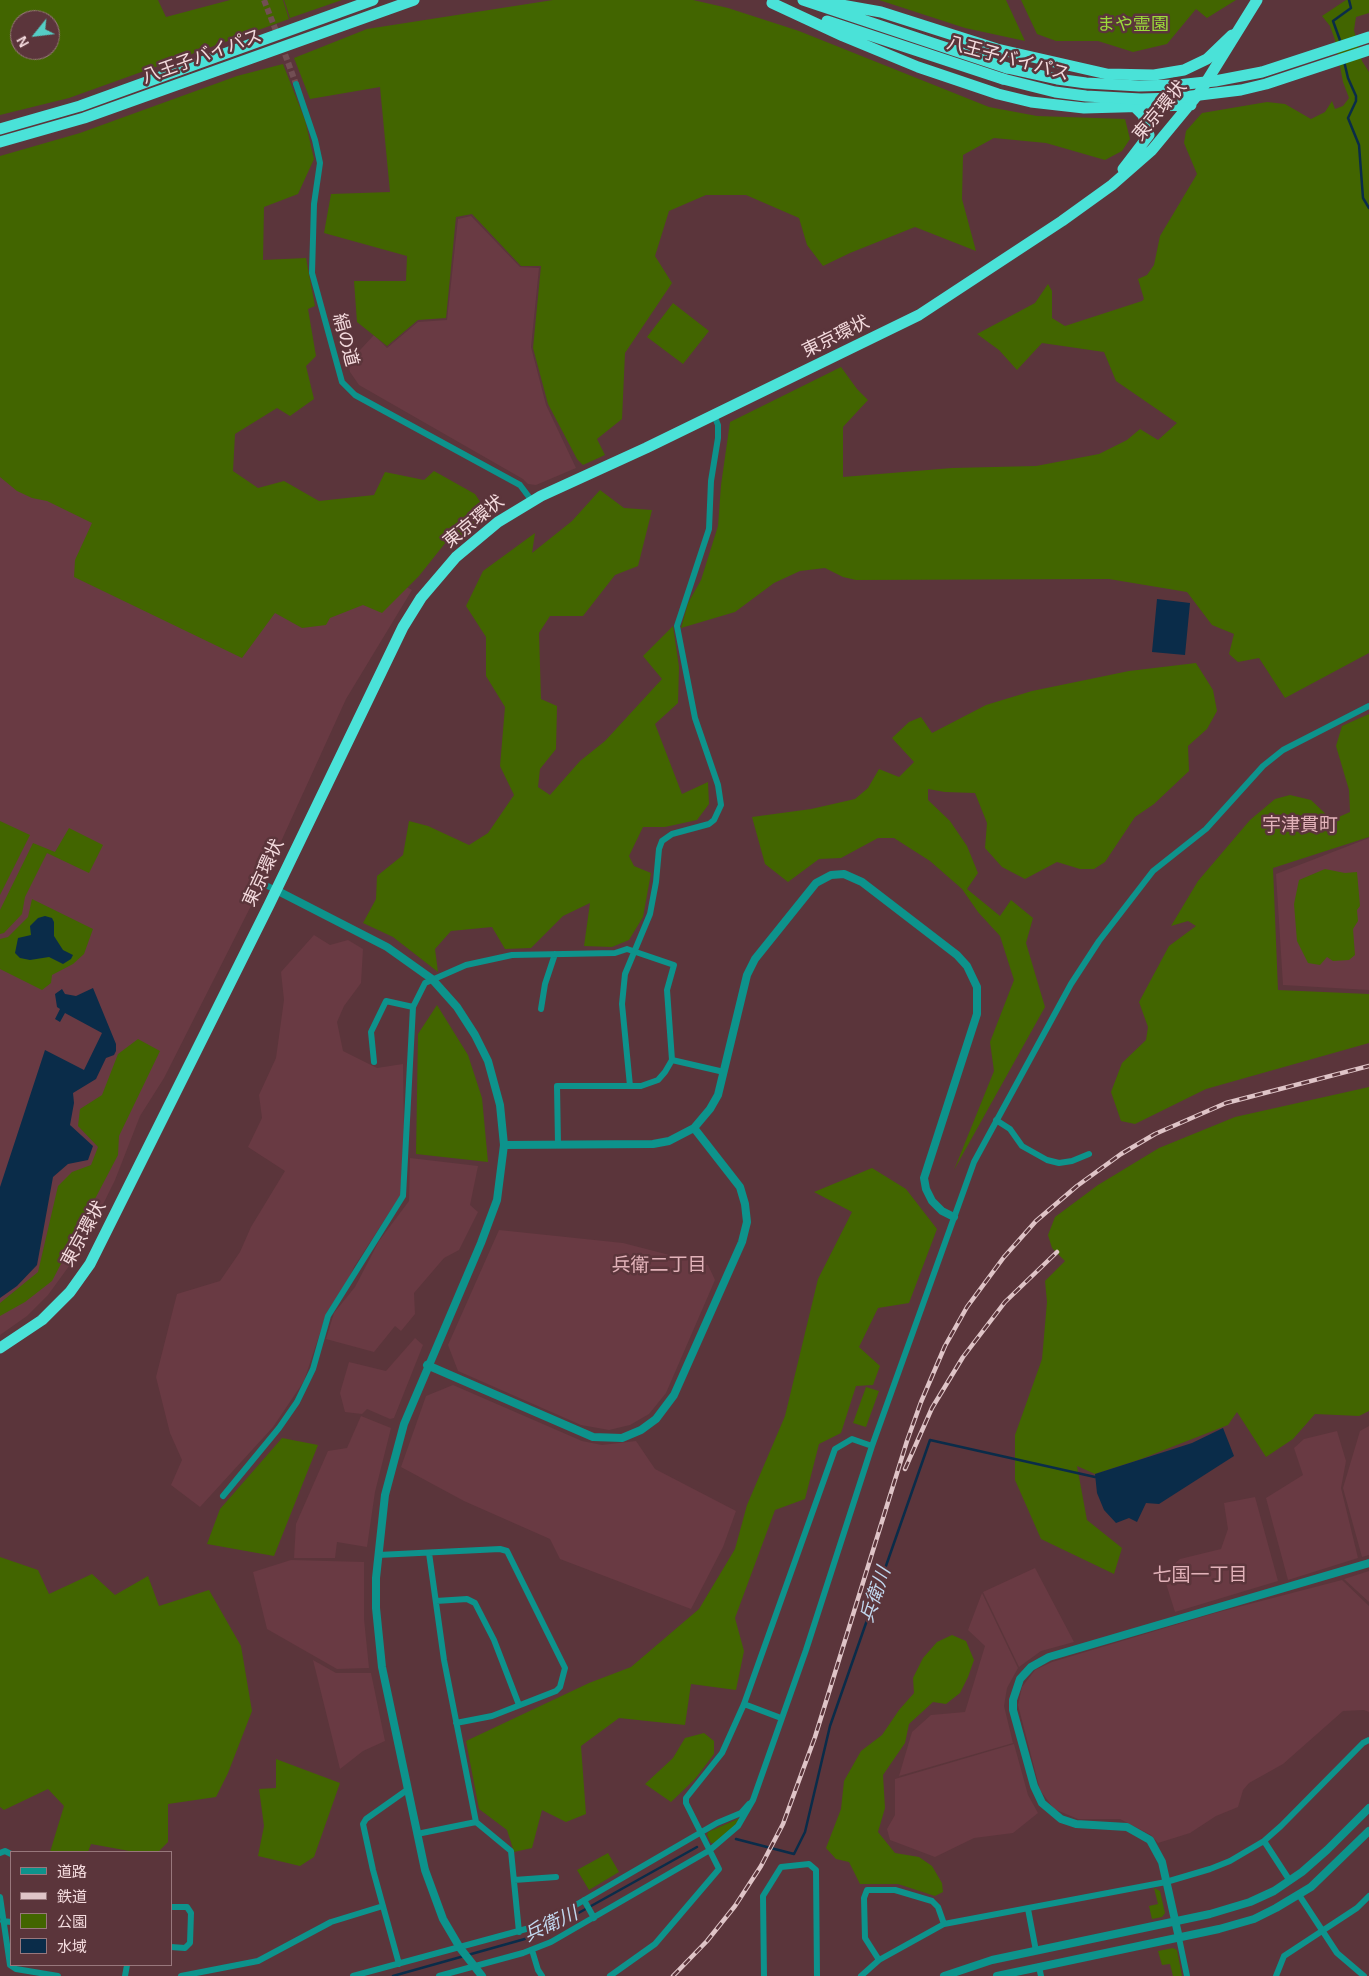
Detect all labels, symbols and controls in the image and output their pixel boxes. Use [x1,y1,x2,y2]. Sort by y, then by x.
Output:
north arrow [10,10,60,60]
park label: まや霊園 [1097,14,1169,36]
street label: 八王子バイパス [139,25,265,89]
street label: 八王子バイパス [944,32,1072,86]
text: N [13,33,32,50]
street label: 東京環状 [1129,76,1191,146]
street label: 絹の道 [328,311,362,369]
street label: 東京環状 [799,312,873,362]
street label: 東京環状 [439,491,509,553]
district label: 宇津貫町 [1262,815,1338,837]
street label: 東京環状 [239,836,289,910]
street label: 東京環状 [57,1197,111,1271]
district label: 兵衛二丁目 [612,1255,706,1277]
water label: 兵衛川 [856,1564,896,1626]
district label: 七国一丁目 [1153,1565,1247,1587]
legend [10,1851,172,1966]
text: 道路 [57,1863,87,1880]
text: 鉄道 [57,1888,87,1905]
water label: 兵衛川 [520,1903,582,1947]
text: 公園 [57,1913,87,1930]
text: 水域 [57,1938,87,1955]

